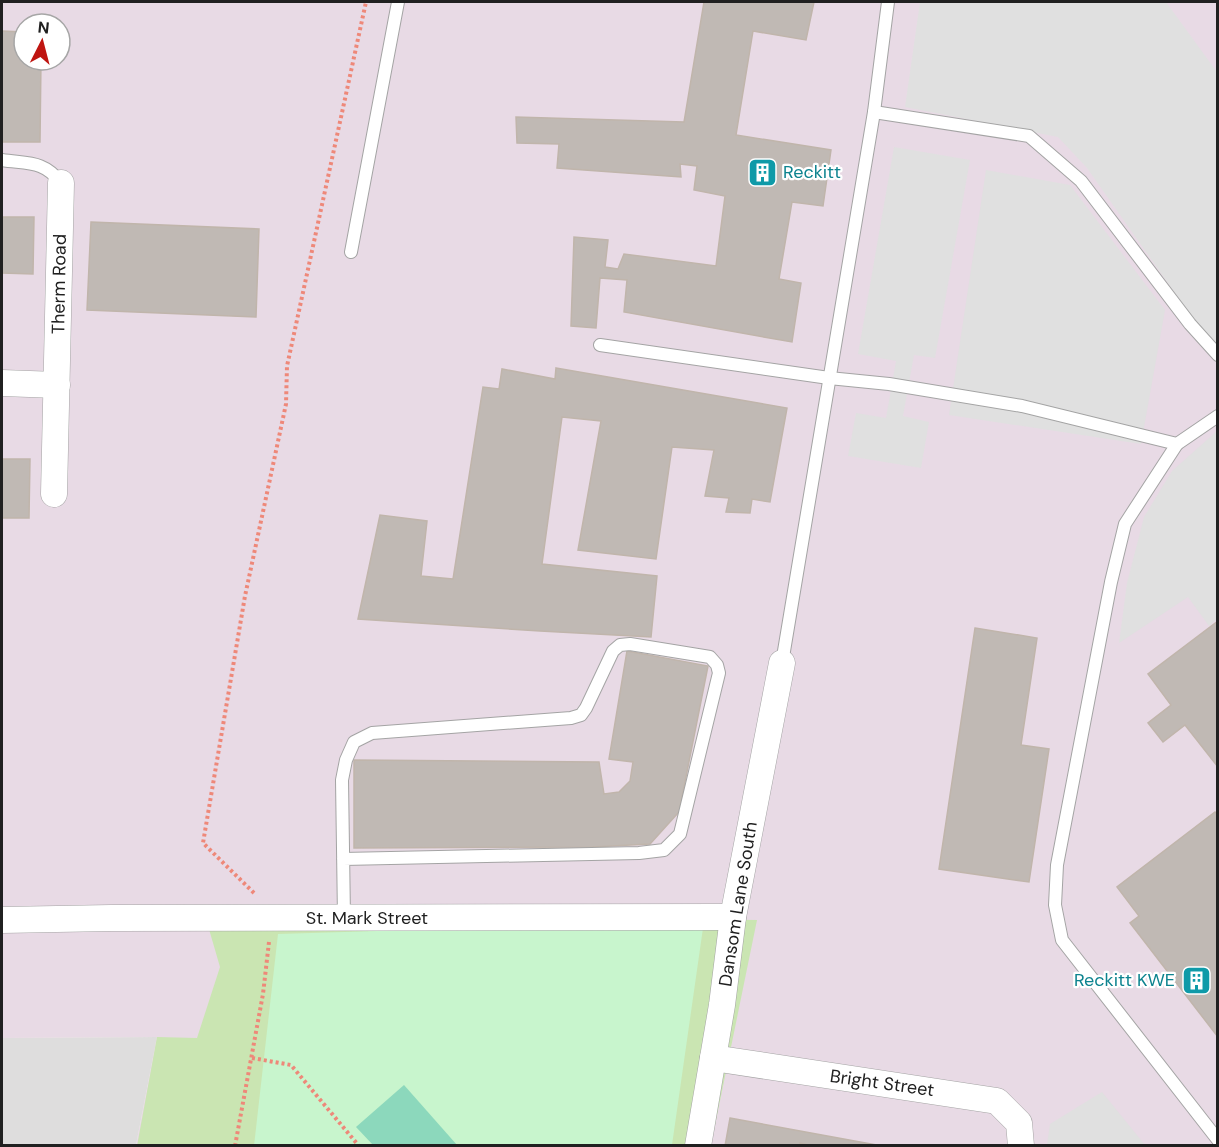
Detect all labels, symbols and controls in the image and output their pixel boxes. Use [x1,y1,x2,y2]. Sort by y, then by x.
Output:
north arrow [12,12,72,72]
text: N [37,17,50,39]
building icon: Reckitt [746,156,778,188]
place label: Reckitt [783,160,841,184]
street label: Therm Road [46,234,72,334]
street label: Dansom Lane South [713,820,763,988]
street label: St. Mark Street [306,906,428,930]
building icon: Reckitt KWE [1180,964,1212,996]
place label: Reckitt KWE [1074,968,1175,992]
street label: Bright Street [828,1064,936,1102]

